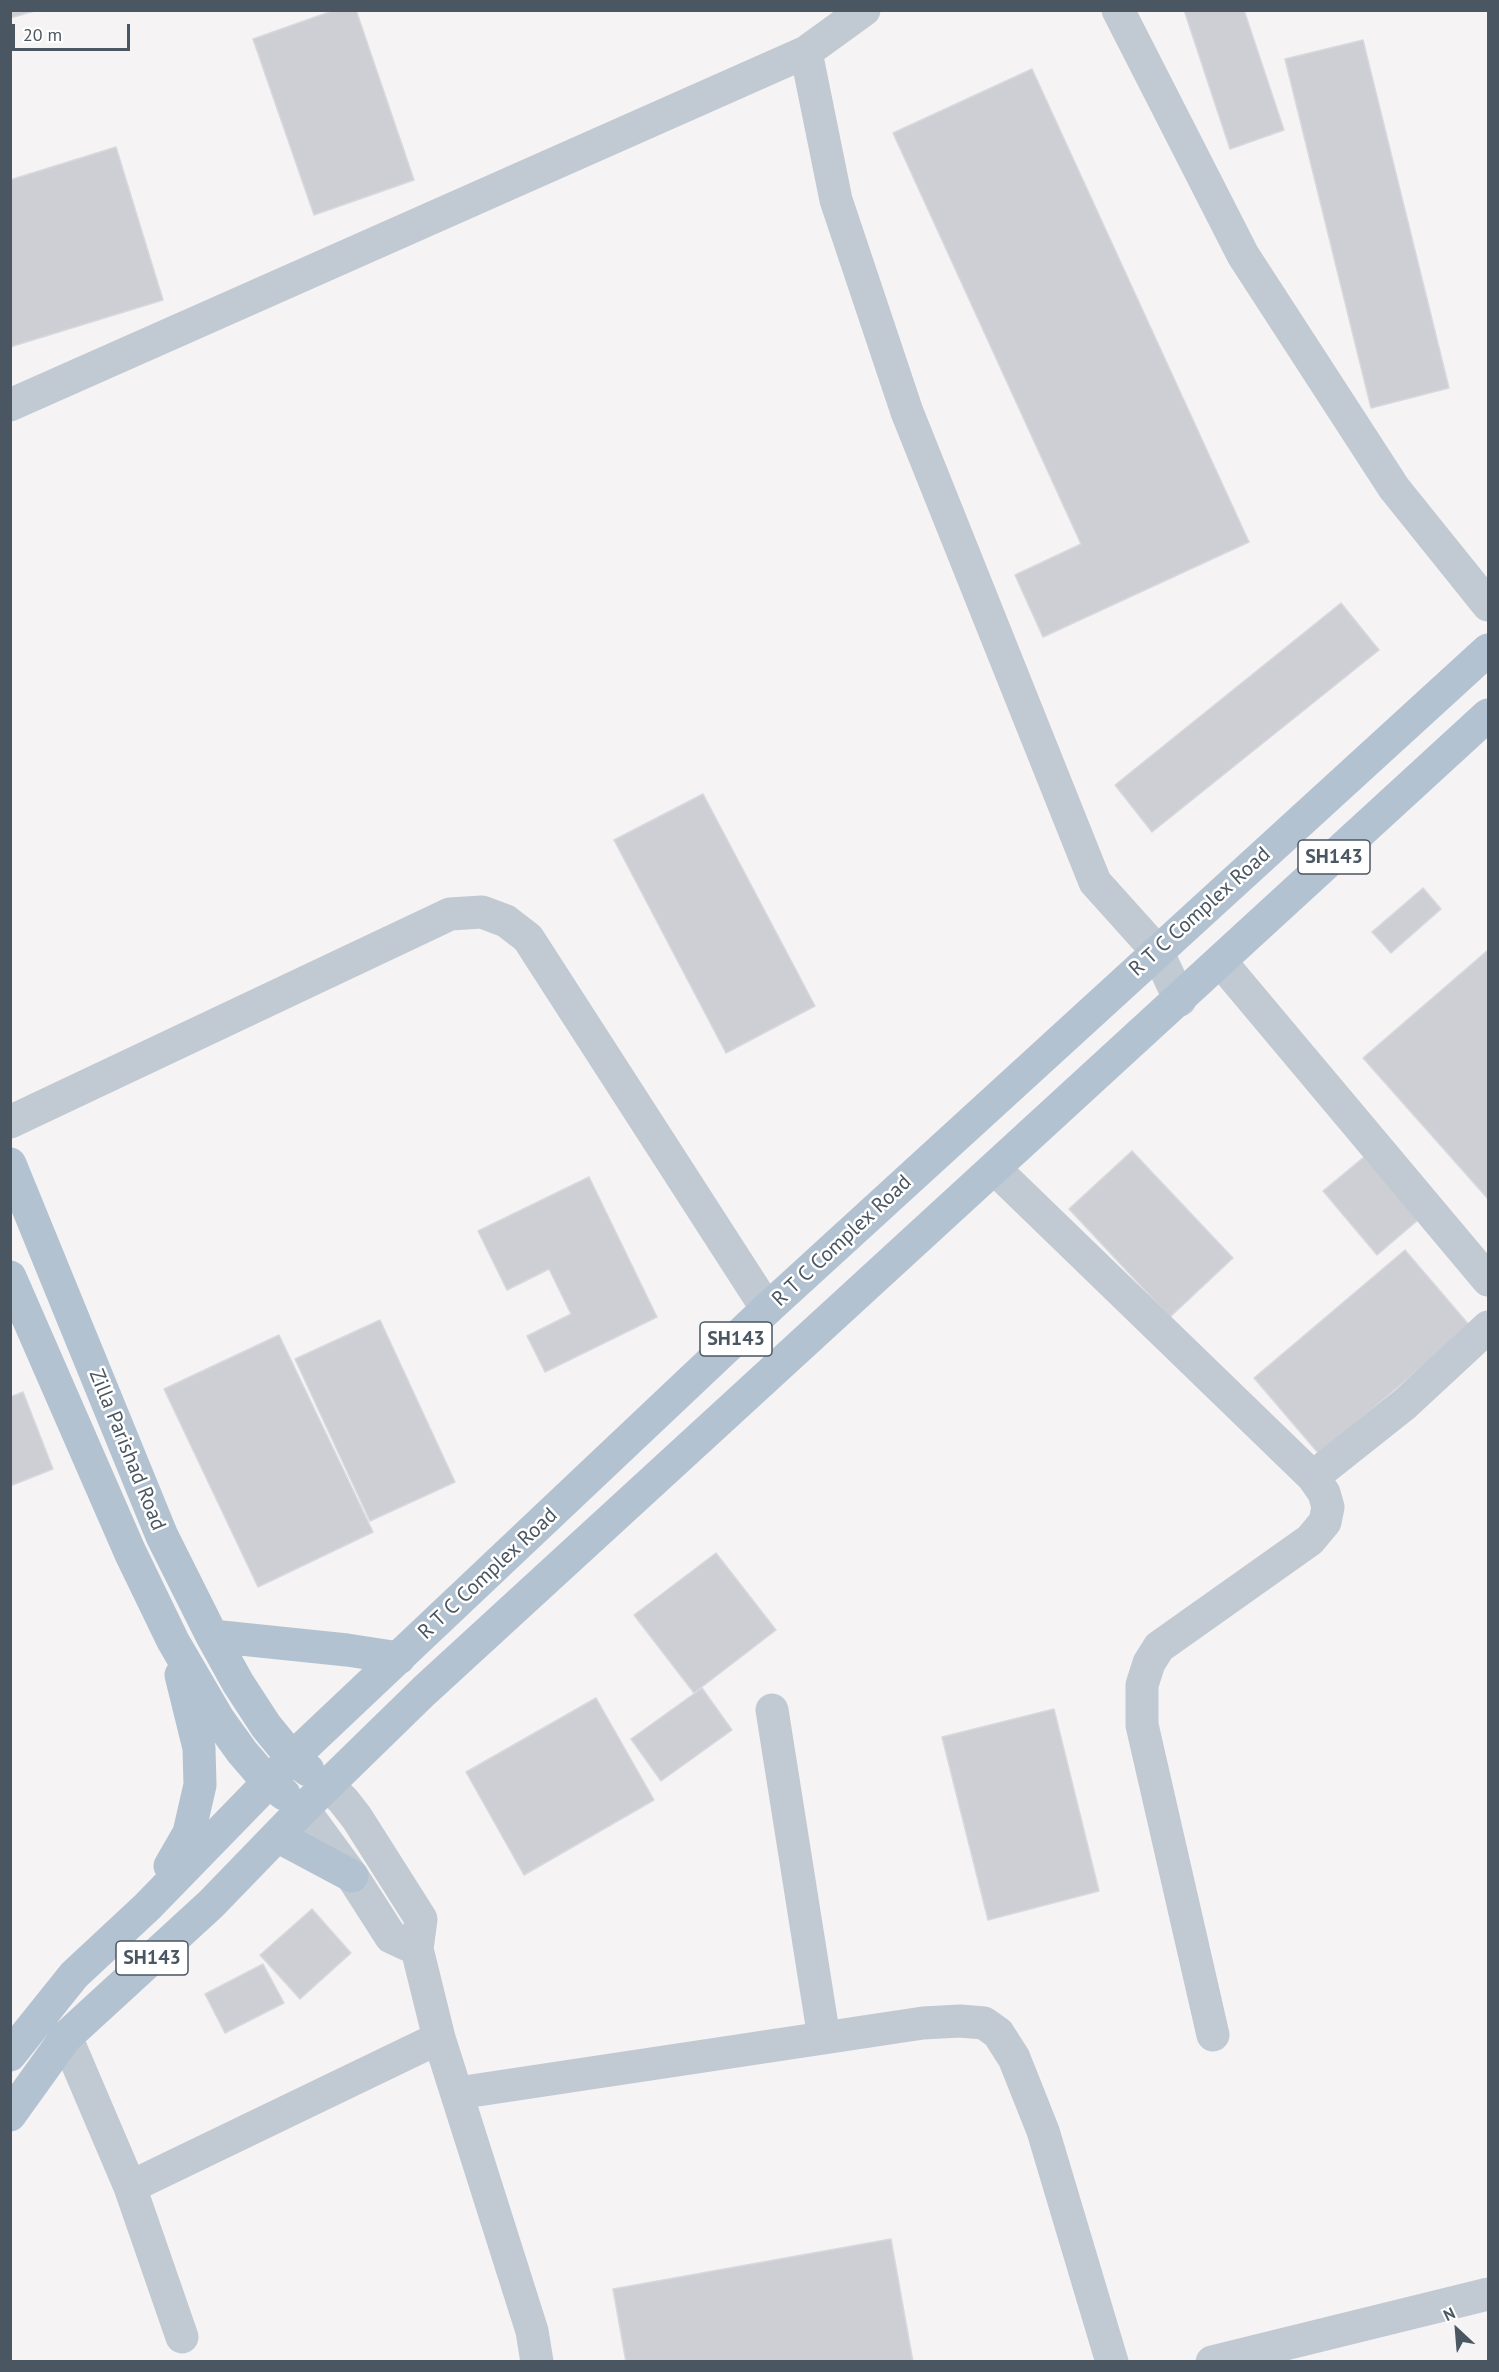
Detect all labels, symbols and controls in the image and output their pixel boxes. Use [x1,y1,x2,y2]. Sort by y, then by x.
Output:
scale bar [15,12,134,50]
text: 20 m [23,23,62,46]
road number: SH143 [1298,840,1370,874]
street label: R T C Complex Road [1124,842,1276,982]
street label: R T C Complex Road [767,1170,917,1312]
road number: SH143 [700,1322,772,1356]
street label: Zilla Parishad Road [83,1366,171,1534]
street label: R T C Complex Road [413,1503,563,1645]
road number: SH143 [116,1941,188,1975]
north arrow [1427,2300,1487,2360]
text: N [1440,2303,1458,2325]

